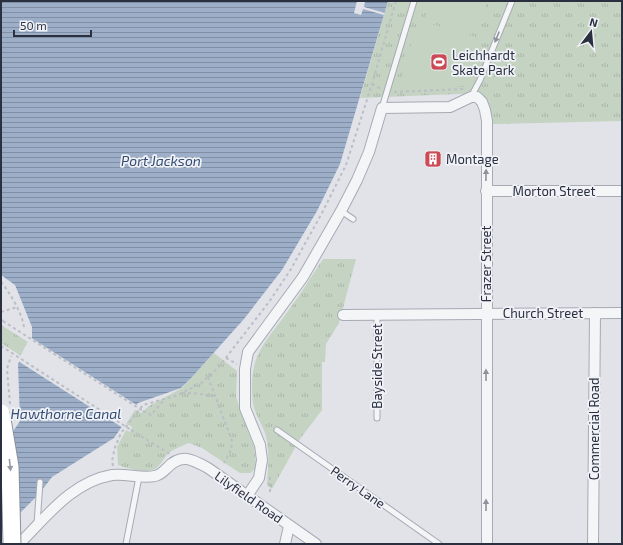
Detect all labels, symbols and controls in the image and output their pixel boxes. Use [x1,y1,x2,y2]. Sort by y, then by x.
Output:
scale bar [14,12,91,38]
north arrow [571,12,611,52]
text: N [588,15,600,29]
text: 50 m [20,18,47,32]
one-way arrow [494,32,500,44]
place label: Leichhardt Skate Park [452,47,515,78]
sports icon: Leichhardt Skate Park [429,52,449,72]
building icon: Montage [423,149,443,169]
place label: Montage [446,151,499,167]
water label: Port Jackson [121,152,201,169]
one-way arrow [483,168,489,181]
street label: Morton Street [513,183,596,199]
street label: Frazer Street [478,226,494,302]
street label: Church Street [503,305,583,321]
street label: Bayside Street [369,323,385,409]
one-way arrow [483,368,489,381]
street label: Commercial Road [586,378,602,480]
water label: Hawthorne Canal [11,405,121,422]
one-way arrow [6,459,13,471]
street label: Perry Lane [328,462,388,512]
street label: Lilyfield Road [212,468,286,526]
one-way arrow [483,498,489,511]

